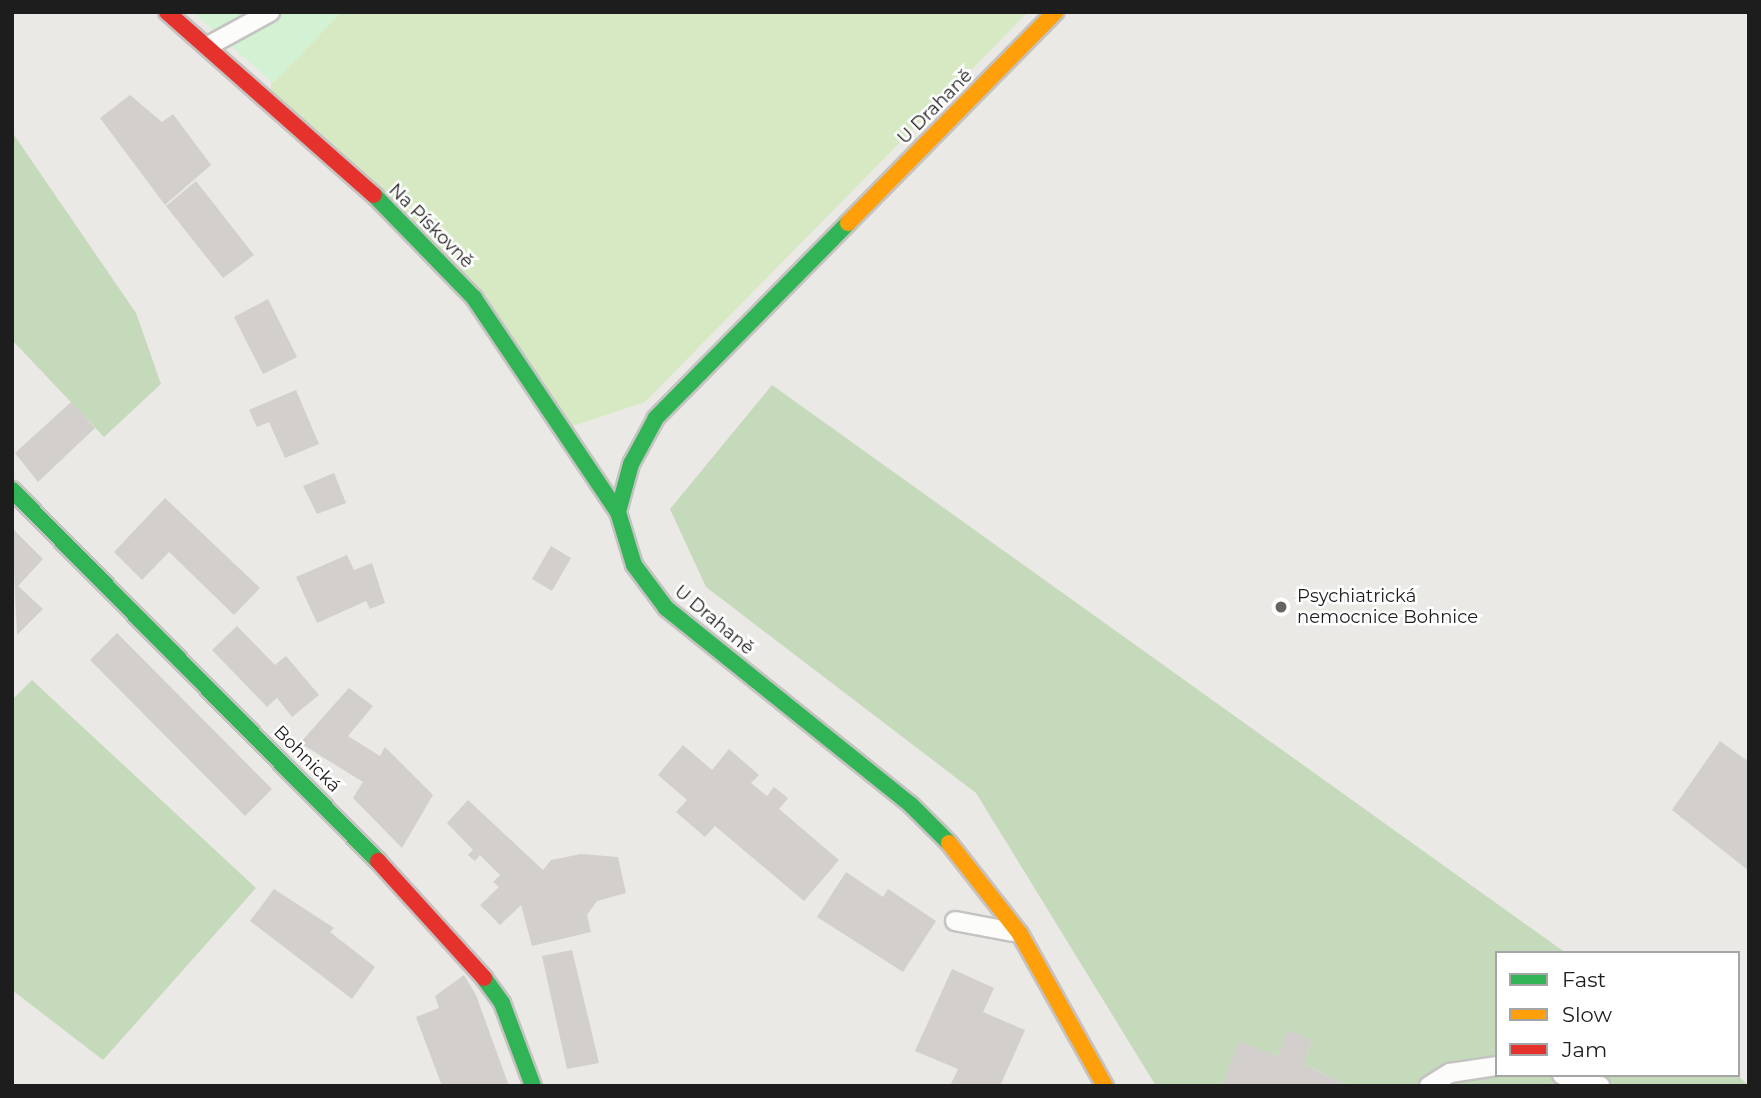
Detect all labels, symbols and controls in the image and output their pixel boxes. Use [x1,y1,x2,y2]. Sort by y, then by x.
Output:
street label: U Drahaně [893,65,977,149]
street label: Na Pískovně [384,179,478,273]
street label: U Drahaně [670,581,758,659]
place label: Psychiatrická nemocnice Bohnice [1297,586,1478,628]
marker: Psychiatrická nemocnice Bohnice [1271,597,1291,617]
street label: Bohnická [269,721,345,797]
legend [1495,951,1740,1077]
text: Fast [1562,967,1606,992]
text: Slow [1562,1002,1612,1027]
text: Jam [1562,1037,1607,1062]

